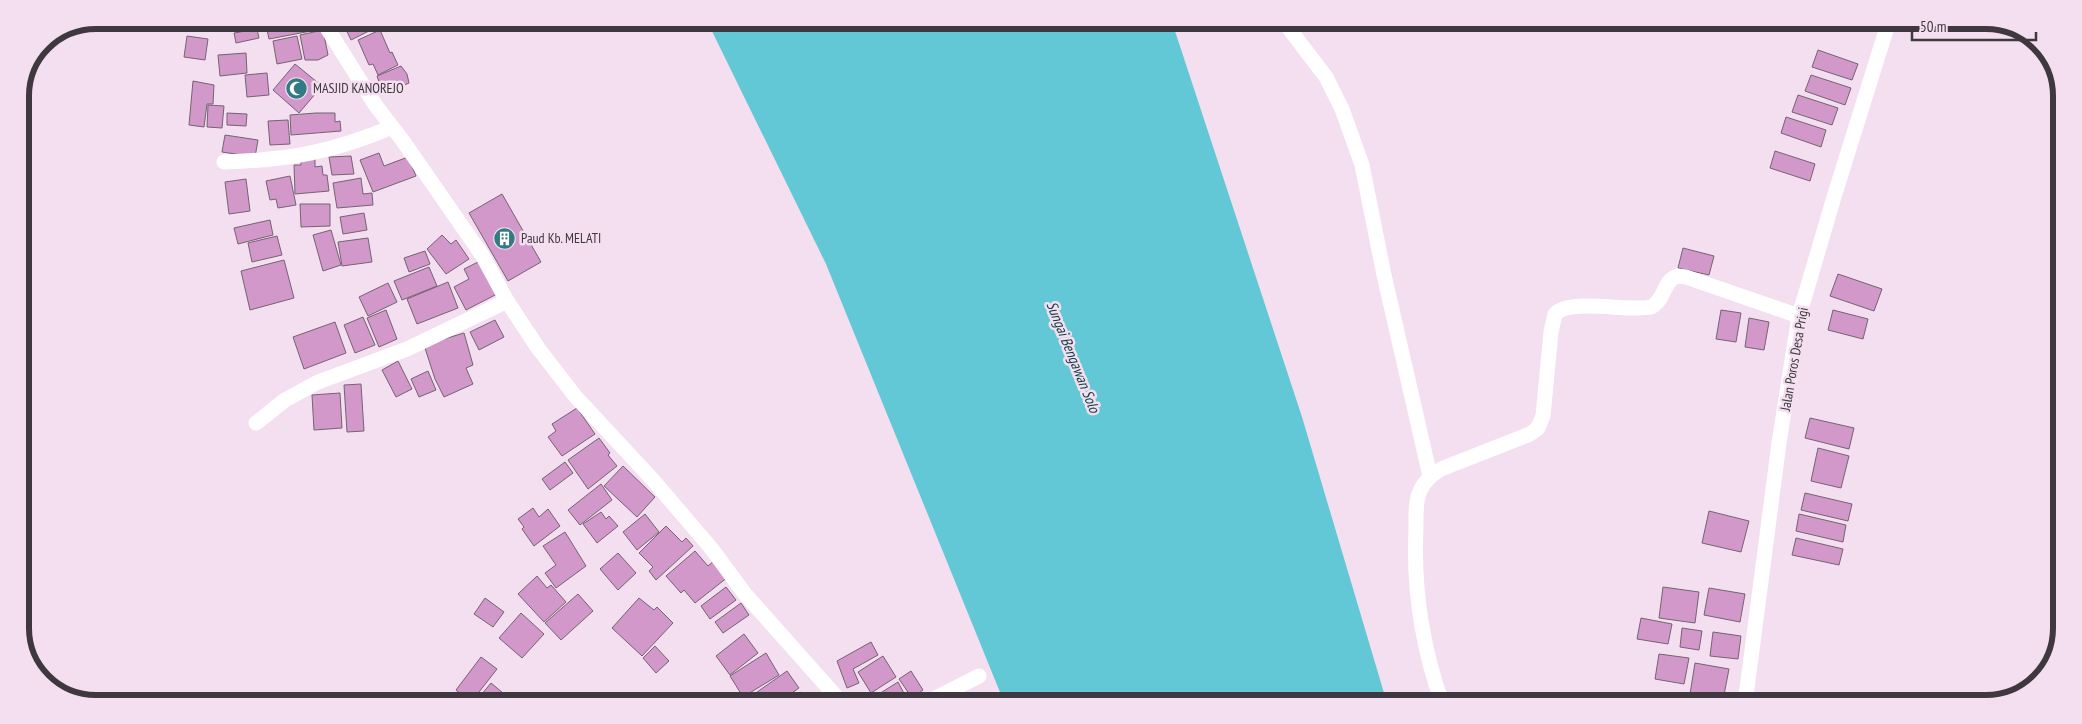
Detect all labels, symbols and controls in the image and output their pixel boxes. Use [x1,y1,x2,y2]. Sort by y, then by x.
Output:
scale bar [1912,10,2036,42]
text: 50 m [1920,17,1946,36]
mosque icon: MASJID KANOREJO [285,76,309,100]
place label: MASJID KANOREJO [313,79,404,97]
building icon: Paud Kb. MELATI [493,226,517,250]
place label: Paud Kb. MELATI [521,229,601,247]
water label: Sungai Bengawan Solo [1043,298,1105,417]
street label: Jalan Poros Desa Prigi [1776,306,1812,413]

